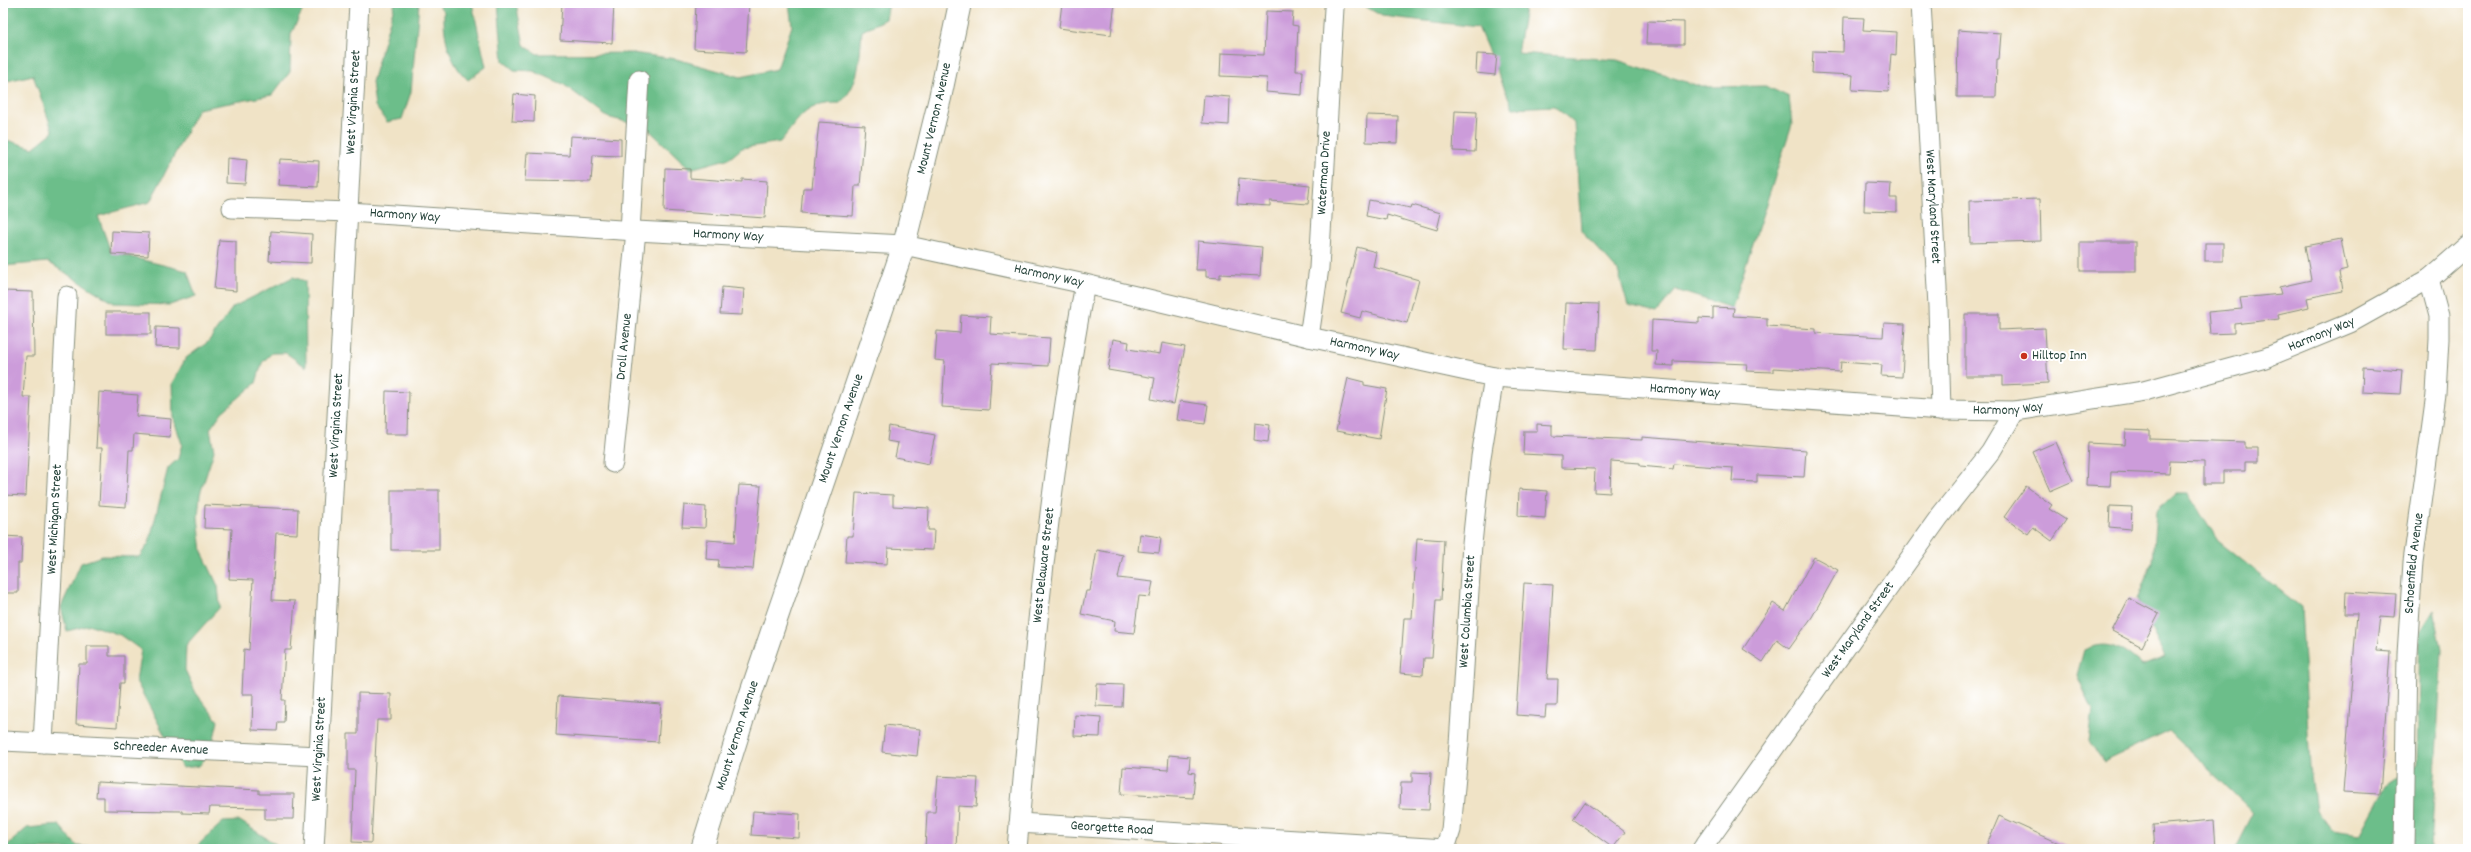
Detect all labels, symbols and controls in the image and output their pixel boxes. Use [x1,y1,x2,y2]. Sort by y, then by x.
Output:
street label: West Virginia Street [341,49,366,155]
street label: Mount Vernon Avenue [912,61,957,177]
street label: Waterman Drive [1312,130,1337,215]
street label: West Maryland Street [1919,149,1946,264]
street label: Harmony Way [369,203,441,228]
street label: Harmony Way [692,224,764,248]
street label: Harmony Way [1012,259,1085,293]
street label: Droll Avenue [611,312,638,381]
street label: Harmony Way [2285,312,2359,357]
street label: Harmony Way [1328,332,1401,366]
place label: Hilltop Inn [2032,346,2087,366]
marker: Hilltop Inn [2019,351,2029,361]
street label: Mount Vernon Avenue [813,371,869,486]
street label: West Virginia Street [324,373,349,478]
street label: Harmony Way [1649,379,1721,404]
street label: Harmony Way [1973,397,2045,421]
street label: West Michigan Street [42,464,68,575]
street label: West Delaware Street [1028,506,1061,624]
street label: Schoenfield Avenue [2400,512,2430,614]
street label: West Columbia Street [1454,554,1481,669]
street label: West Maryland Street [1817,578,1900,683]
street label: Mount Vernon Avenue [711,678,765,793]
street label: West Virginia Street [307,696,332,802]
street label: Schreeder Avenue [113,736,209,761]
street label: Georgette Road [1070,816,1154,841]

